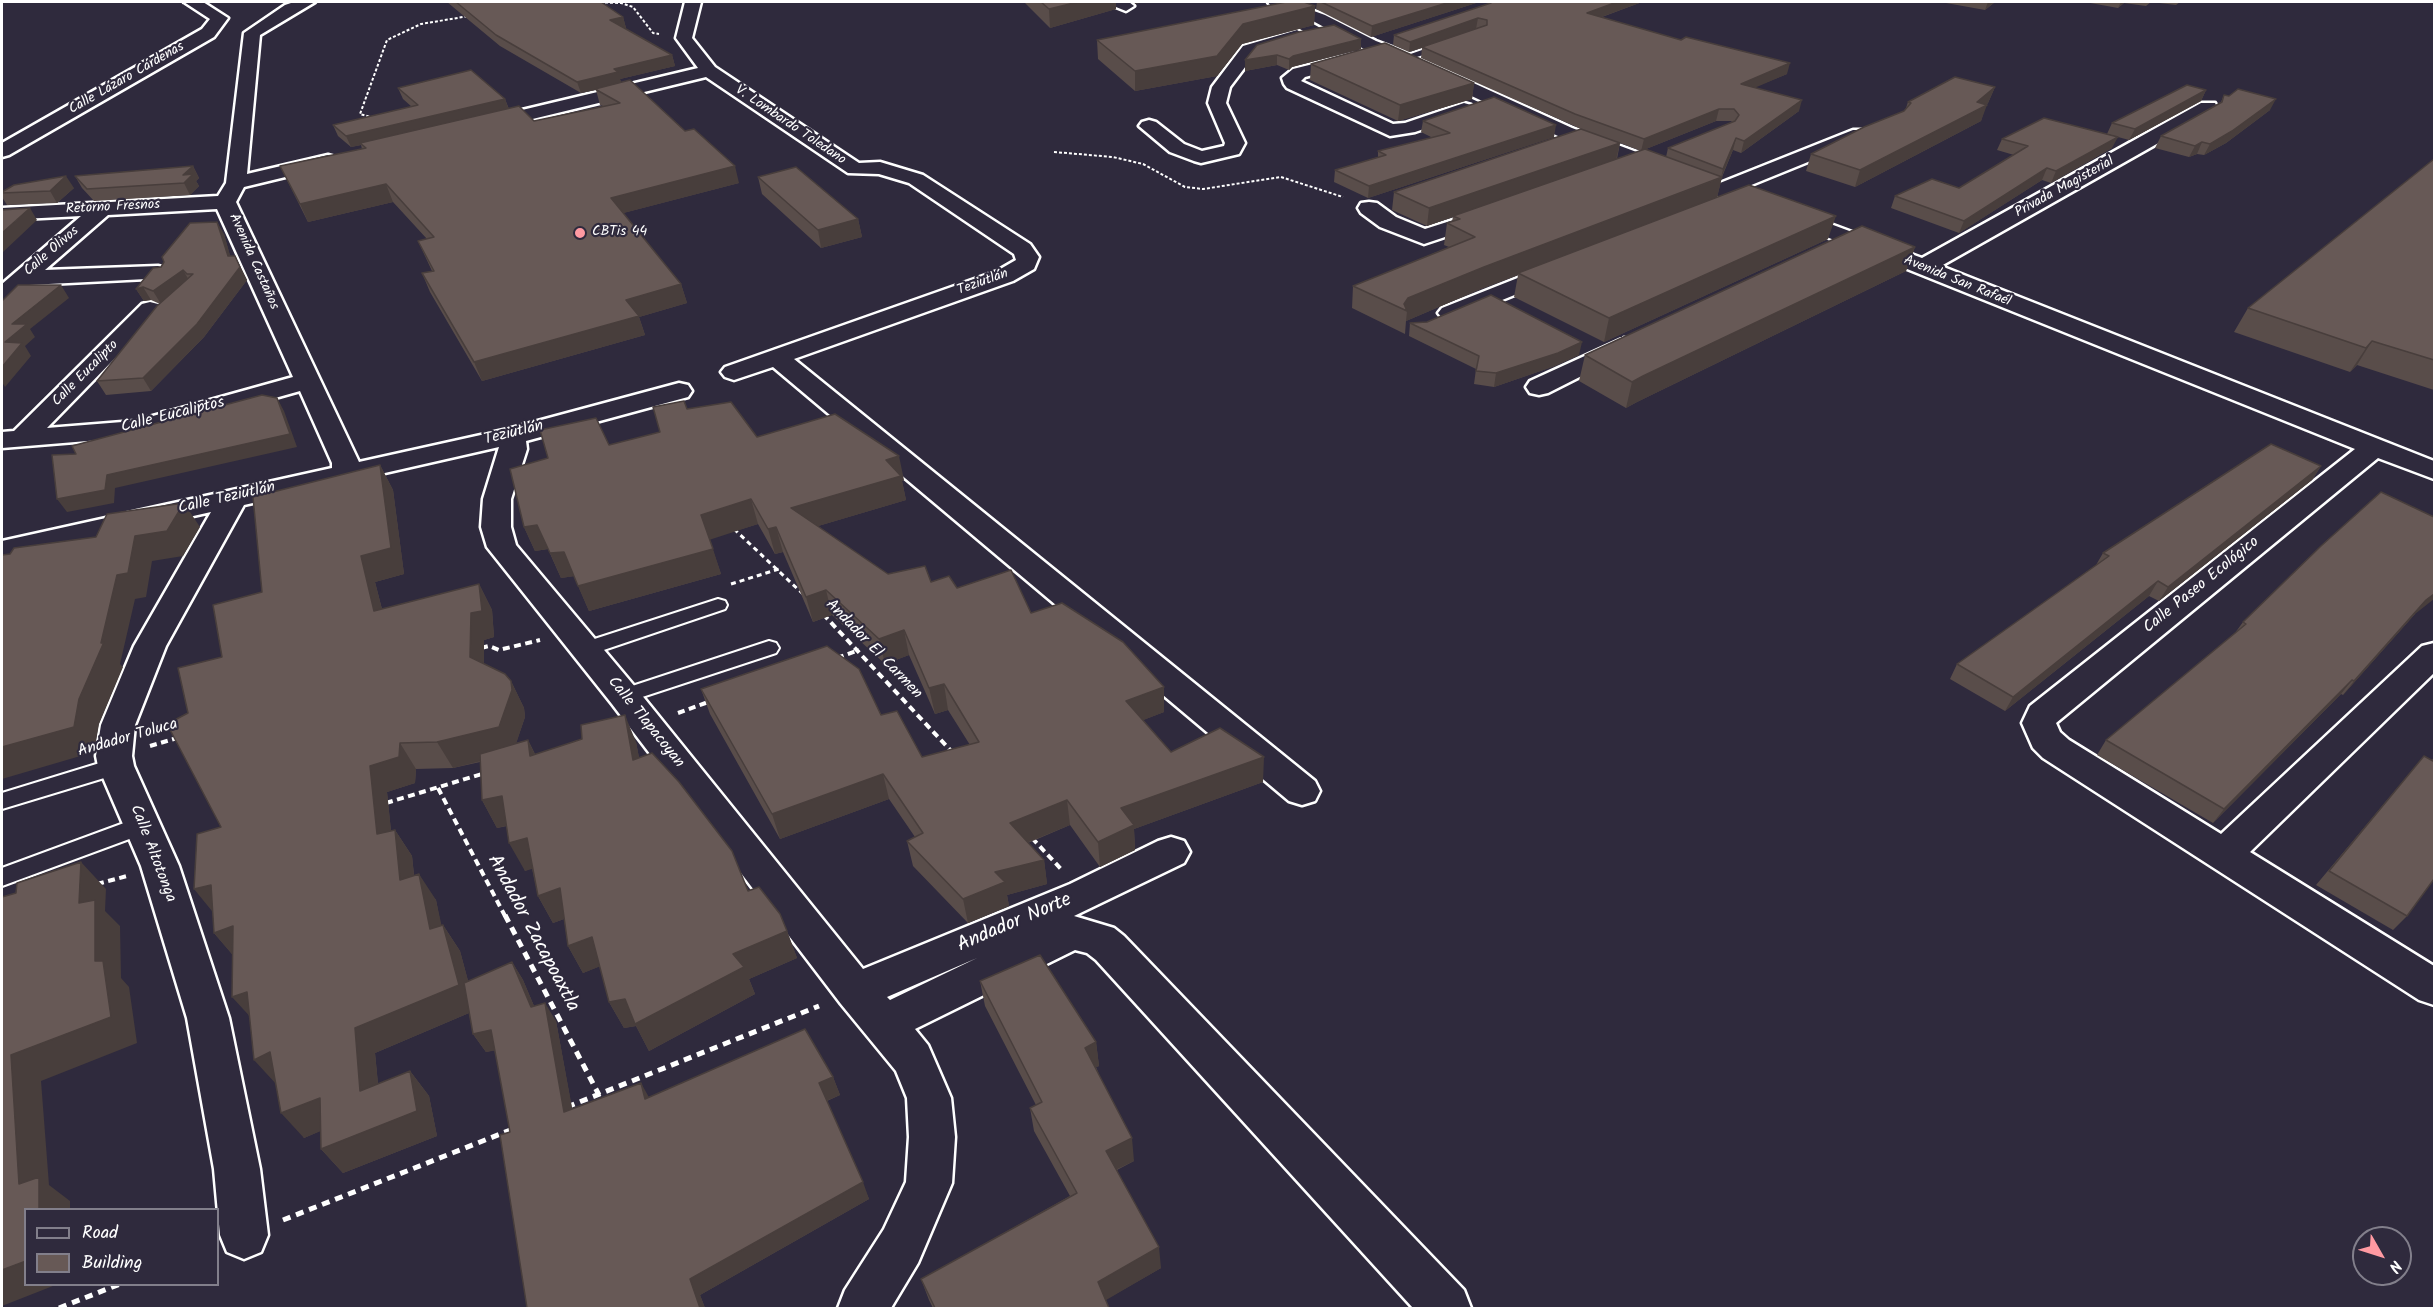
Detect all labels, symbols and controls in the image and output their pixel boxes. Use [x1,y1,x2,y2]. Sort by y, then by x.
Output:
street label: Calle Lázaro Cárdenas [66,39,188,119]
street label: V. Lombardo Toledano [731,83,849,169]
street label: Privada Magisterial [2013,154,2117,222]
street label: Retorno Fresnos [65,197,161,219]
street label: Avenida Castaños [224,211,282,313]
street label: Calle Olivos [21,224,83,280]
place label: CBTis 44 [592,225,647,241]
marker: CBTis 44 [573,226,587,240]
street label: Avenida San Rafaél [1901,253,2013,311]
street label: Teziutlán [955,266,1011,300]
street label: Calle Eucalipto [49,337,123,411]
street label: Calle Eucaliptos [119,394,227,438]
street label: Teziutlán [482,417,546,451]
street label: Calle Teziutlán [177,479,277,519]
street label: Calle Paseo Ecológico [2140,534,2264,638]
street label: Andador El Carmen [821,596,925,704]
street label: Calle Tlapacoyan [602,674,688,772]
street label: Andador Toluca [76,716,180,762]
street label: Calle Altotonga [125,803,179,905]
street label: Andador Zacapoaxtla [480,851,584,1017]
street label: Andador Norte [954,889,1076,959]
legend [24,1208,219,1286]
text: Road [82,1219,118,1248]
north arrow [2352,1226,2412,1286]
text: Building [82,1249,142,1278]
text: N [2382,1255,2408,1278]

